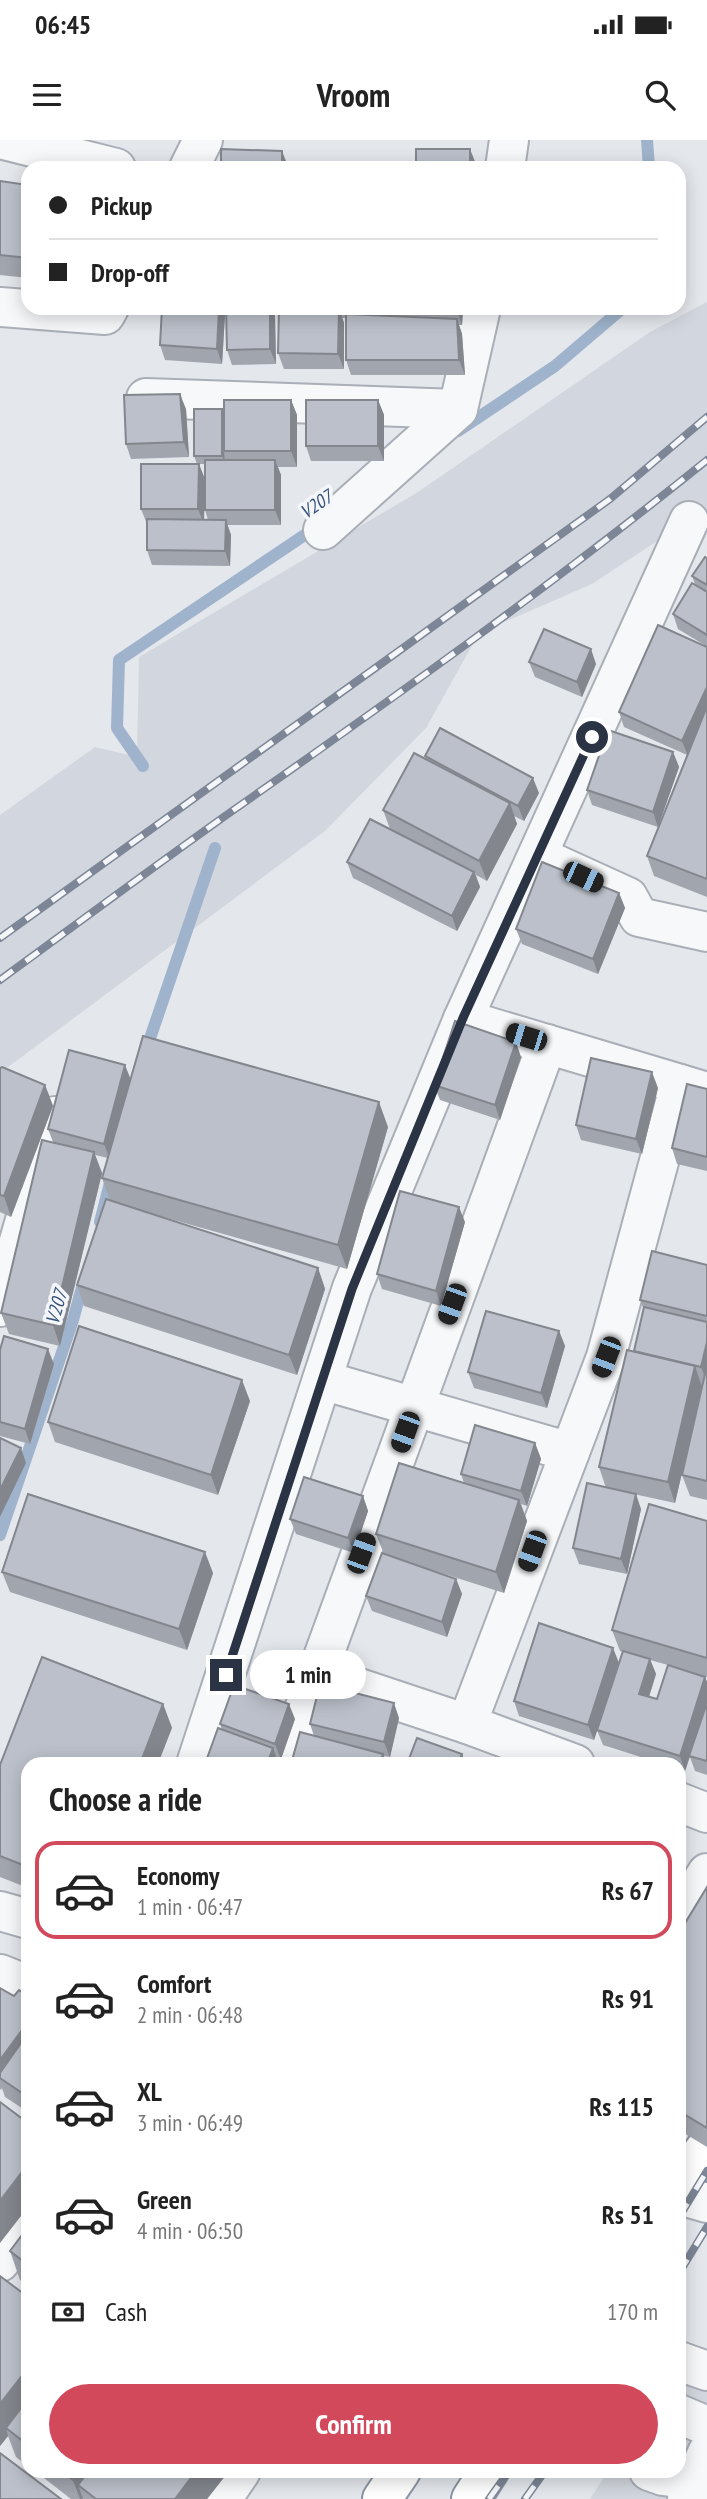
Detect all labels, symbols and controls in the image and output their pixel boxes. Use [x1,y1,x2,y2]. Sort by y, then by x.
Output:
text: 06:45 [35,8,91,41]
text: Vroom [317,74,390,116]
icon: menu [28,76,66,114]
icon: search [641,76,679,114]
text: Pickup [91,189,152,222]
text: Drop-off [91,256,169,289]
water label: V207 [295,483,339,524]
route start [576,721,608,753]
car [560,859,607,895]
car [503,1021,550,1053]
car [435,1281,470,1327]
water label: V207 [40,1285,73,1327]
car [589,1334,624,1380]
car [388,1409,423,1455]
car [515,1528,550,1574]
car [344,1530,379,1576]
callout: 1 min [250,1650,366,1700]
route end [210,1659,242,1691]
text: 1 min [285,1660,331,1689]
text: Choose a ride [49,1778,202,1820]
icon: car [53,1859,116,1922]
text: Economy [137,1859,219,1892]
text: Rs 67 [602,1874,654,1907]
text: 1 min · 06:47 [137,1892,243,1921]
icon: car [53,1967,116,2030]
text: Comfort [137,1967,211,2000]
text: Rs 91 [602,1982,654,2015]
text: 2 min · 06:48 [137,2000,243,2029]
icon: car [53,2075,116,2138]
text: XL [137,2075,162,2108]
text: Rs 115 [589,2090,654,2123]
text: 3 min · 06:49 [137,2108,243,2137]
icon: car [53,2183,116,2246]
text: Green [137,2183,192,2216]
text: Rs 51 [602,2198,654,2231]
text: 4 min · 06:50 [137,2216,243,2245]
icon: cash [49,2293,87,2331]
text: Cash [105,2295,147,2328]
text: 170 m [607,2297,658,2326]
button: Confirm [49,2384,658,2464]

